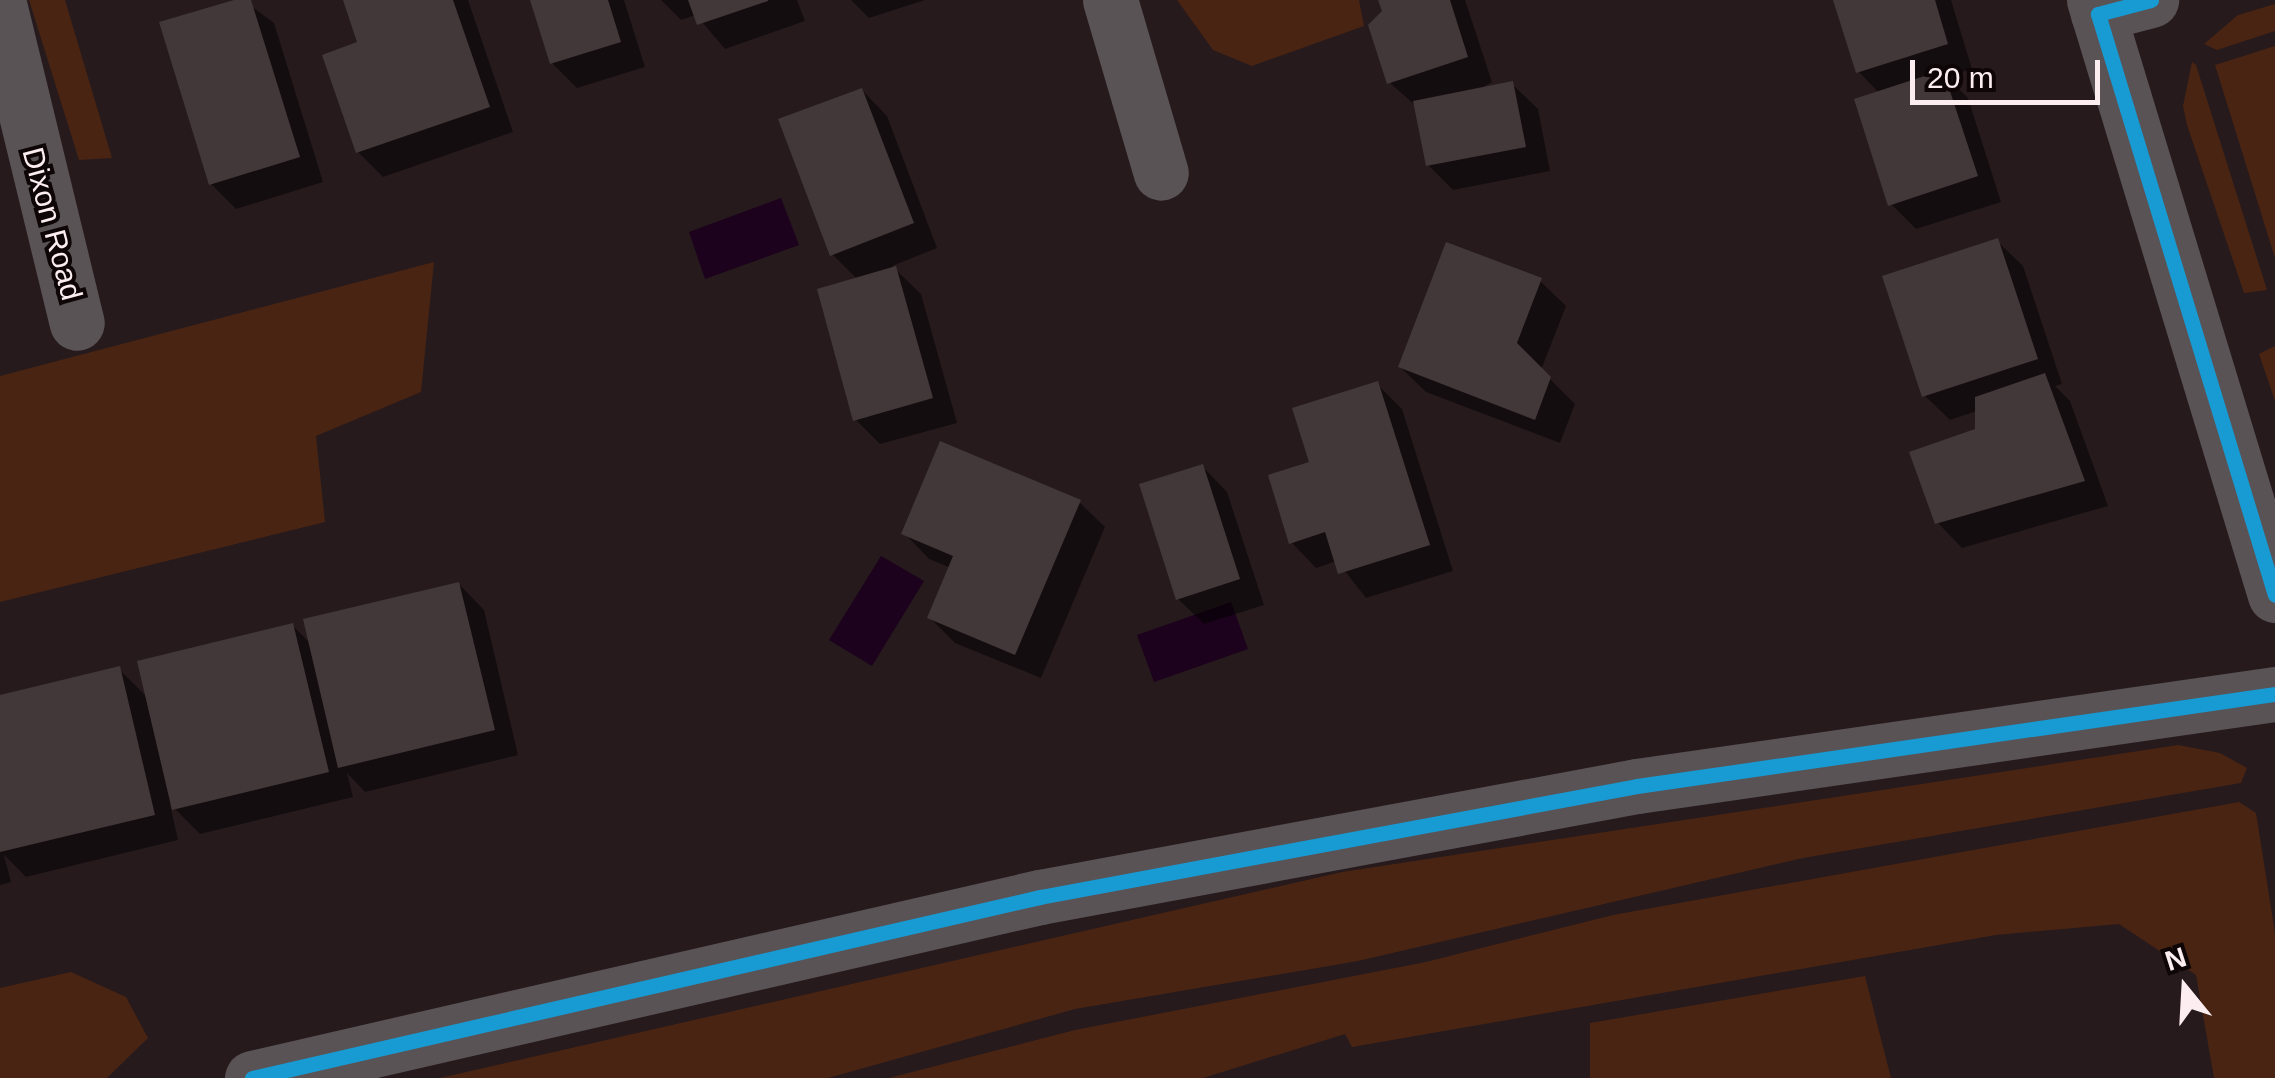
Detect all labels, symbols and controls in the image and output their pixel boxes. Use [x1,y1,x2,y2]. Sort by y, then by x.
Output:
scale bar [1915,40,2105,102]
text: 20 m [1927,61,1994,94]
street label: Dixon Road [14,144,90,304]
north arrow [2135,938,2235,1038]
text: N [2161,941,2190,977]

